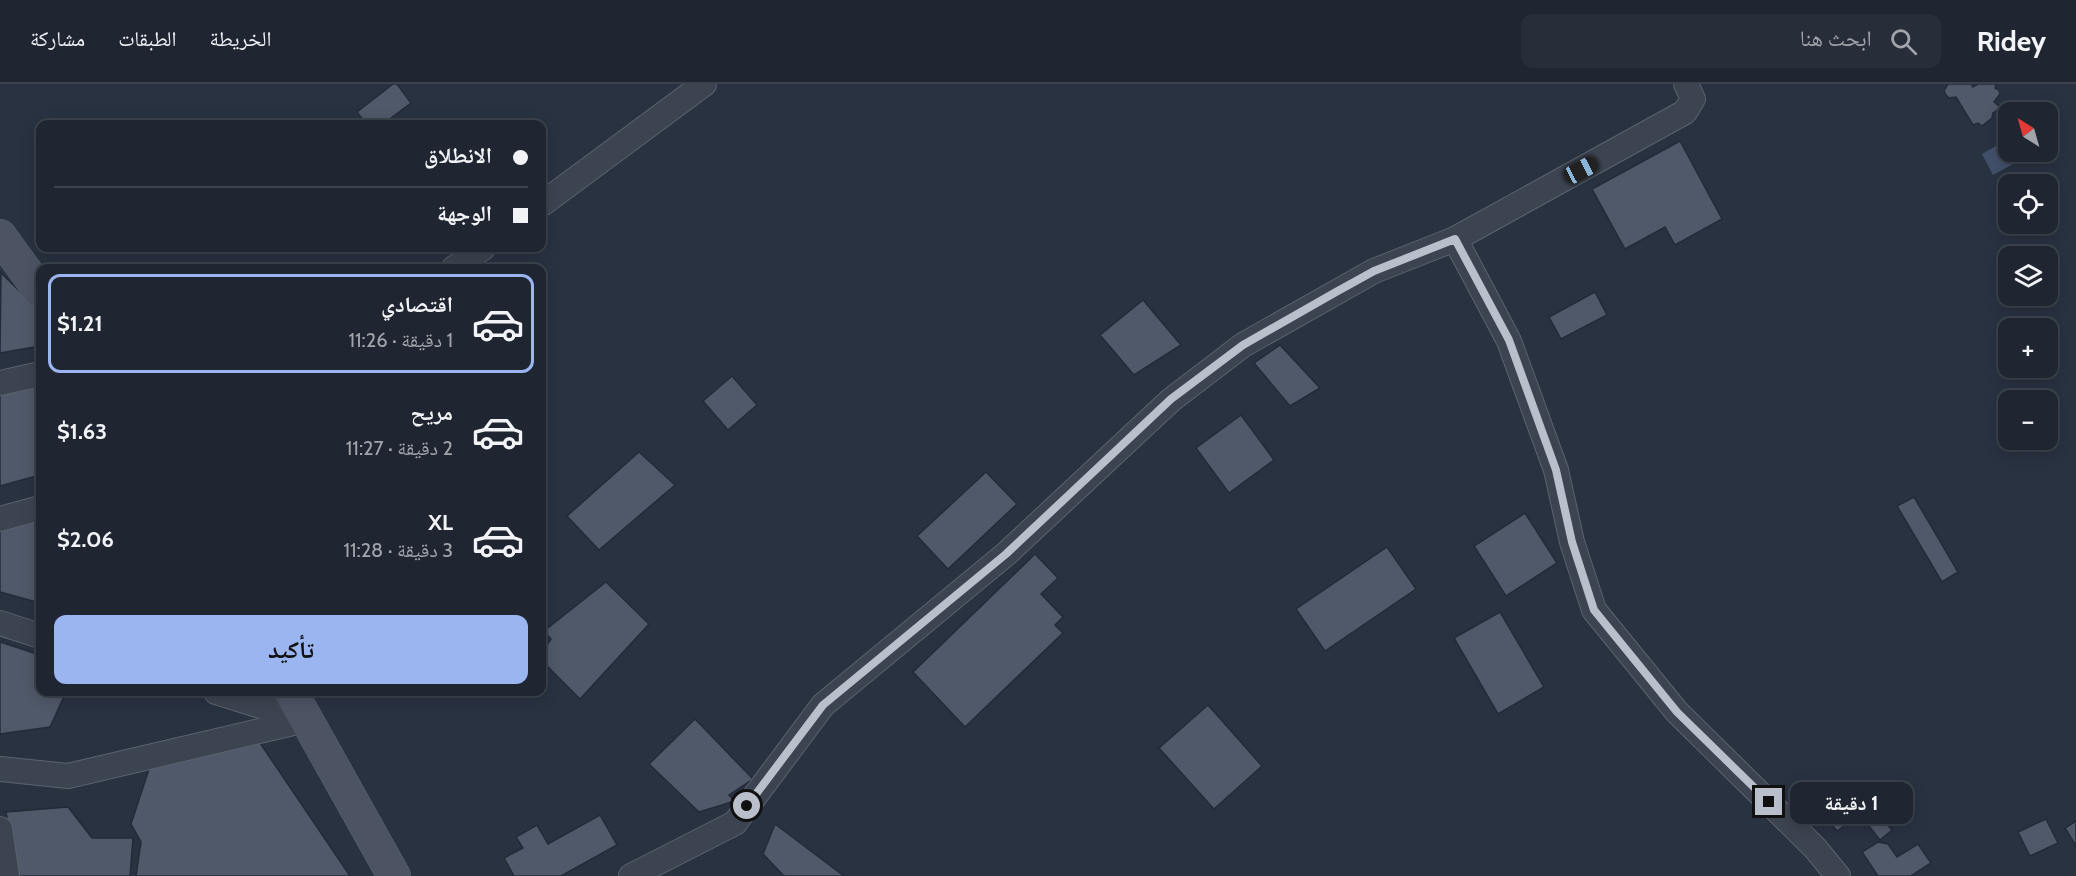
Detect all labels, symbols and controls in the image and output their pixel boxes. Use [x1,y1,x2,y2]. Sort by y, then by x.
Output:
search box [1521,14,1941,68]
text: Ridey [1977,24,2046,58]
text: ابحث هنا [1800,25,1872,52]
icon: search [1887,25,1920,58]
text: مشاركة [30,26,85,51]
text: الطبقات [118,26,177,51]
text: الخريطة [210,26,271,51]
north arrow [1998,102,2058,162]
map controls [1998,102,2058,450]
text: الانطلاق [424,142,492,169]
car [1561,154,1601,186]
button: locate [1998,174,2058,234]
text: الوجهة [437,200,492,227]
button: layers [1998,246,2058,306]
text: اقتصادي [381,291,453,318]
icon: car [471,297,525,351]
text: $1.21 [57,310,103,337]
button: + [1998,318,2058,378]
text: 1 دقيقة · 11:26 [349,328,453,352]
button: − [1998,390,2058,450]
text: مريح [410,399,453,426]
icon: car [471,405,525,459]
text: $1.63 [57,418,107,445]
text: 2 دقيقة · 11:27 [346,436,453,460]
text: XL [428,509,453,536]
icon: car [471,513,525,567]
text: $2.06 [57,526,114,553]
text: 3 دقيقة · 11:28 [343,538,453,562]
button: تأكيد [54,615,528,684]
callout: 1 دقيقة [1790,781,1913,823]
route end [1755,788,1782,815]
text: 1 دقيقة [1825,791,1878,815]
route start [733,792,760,819]

